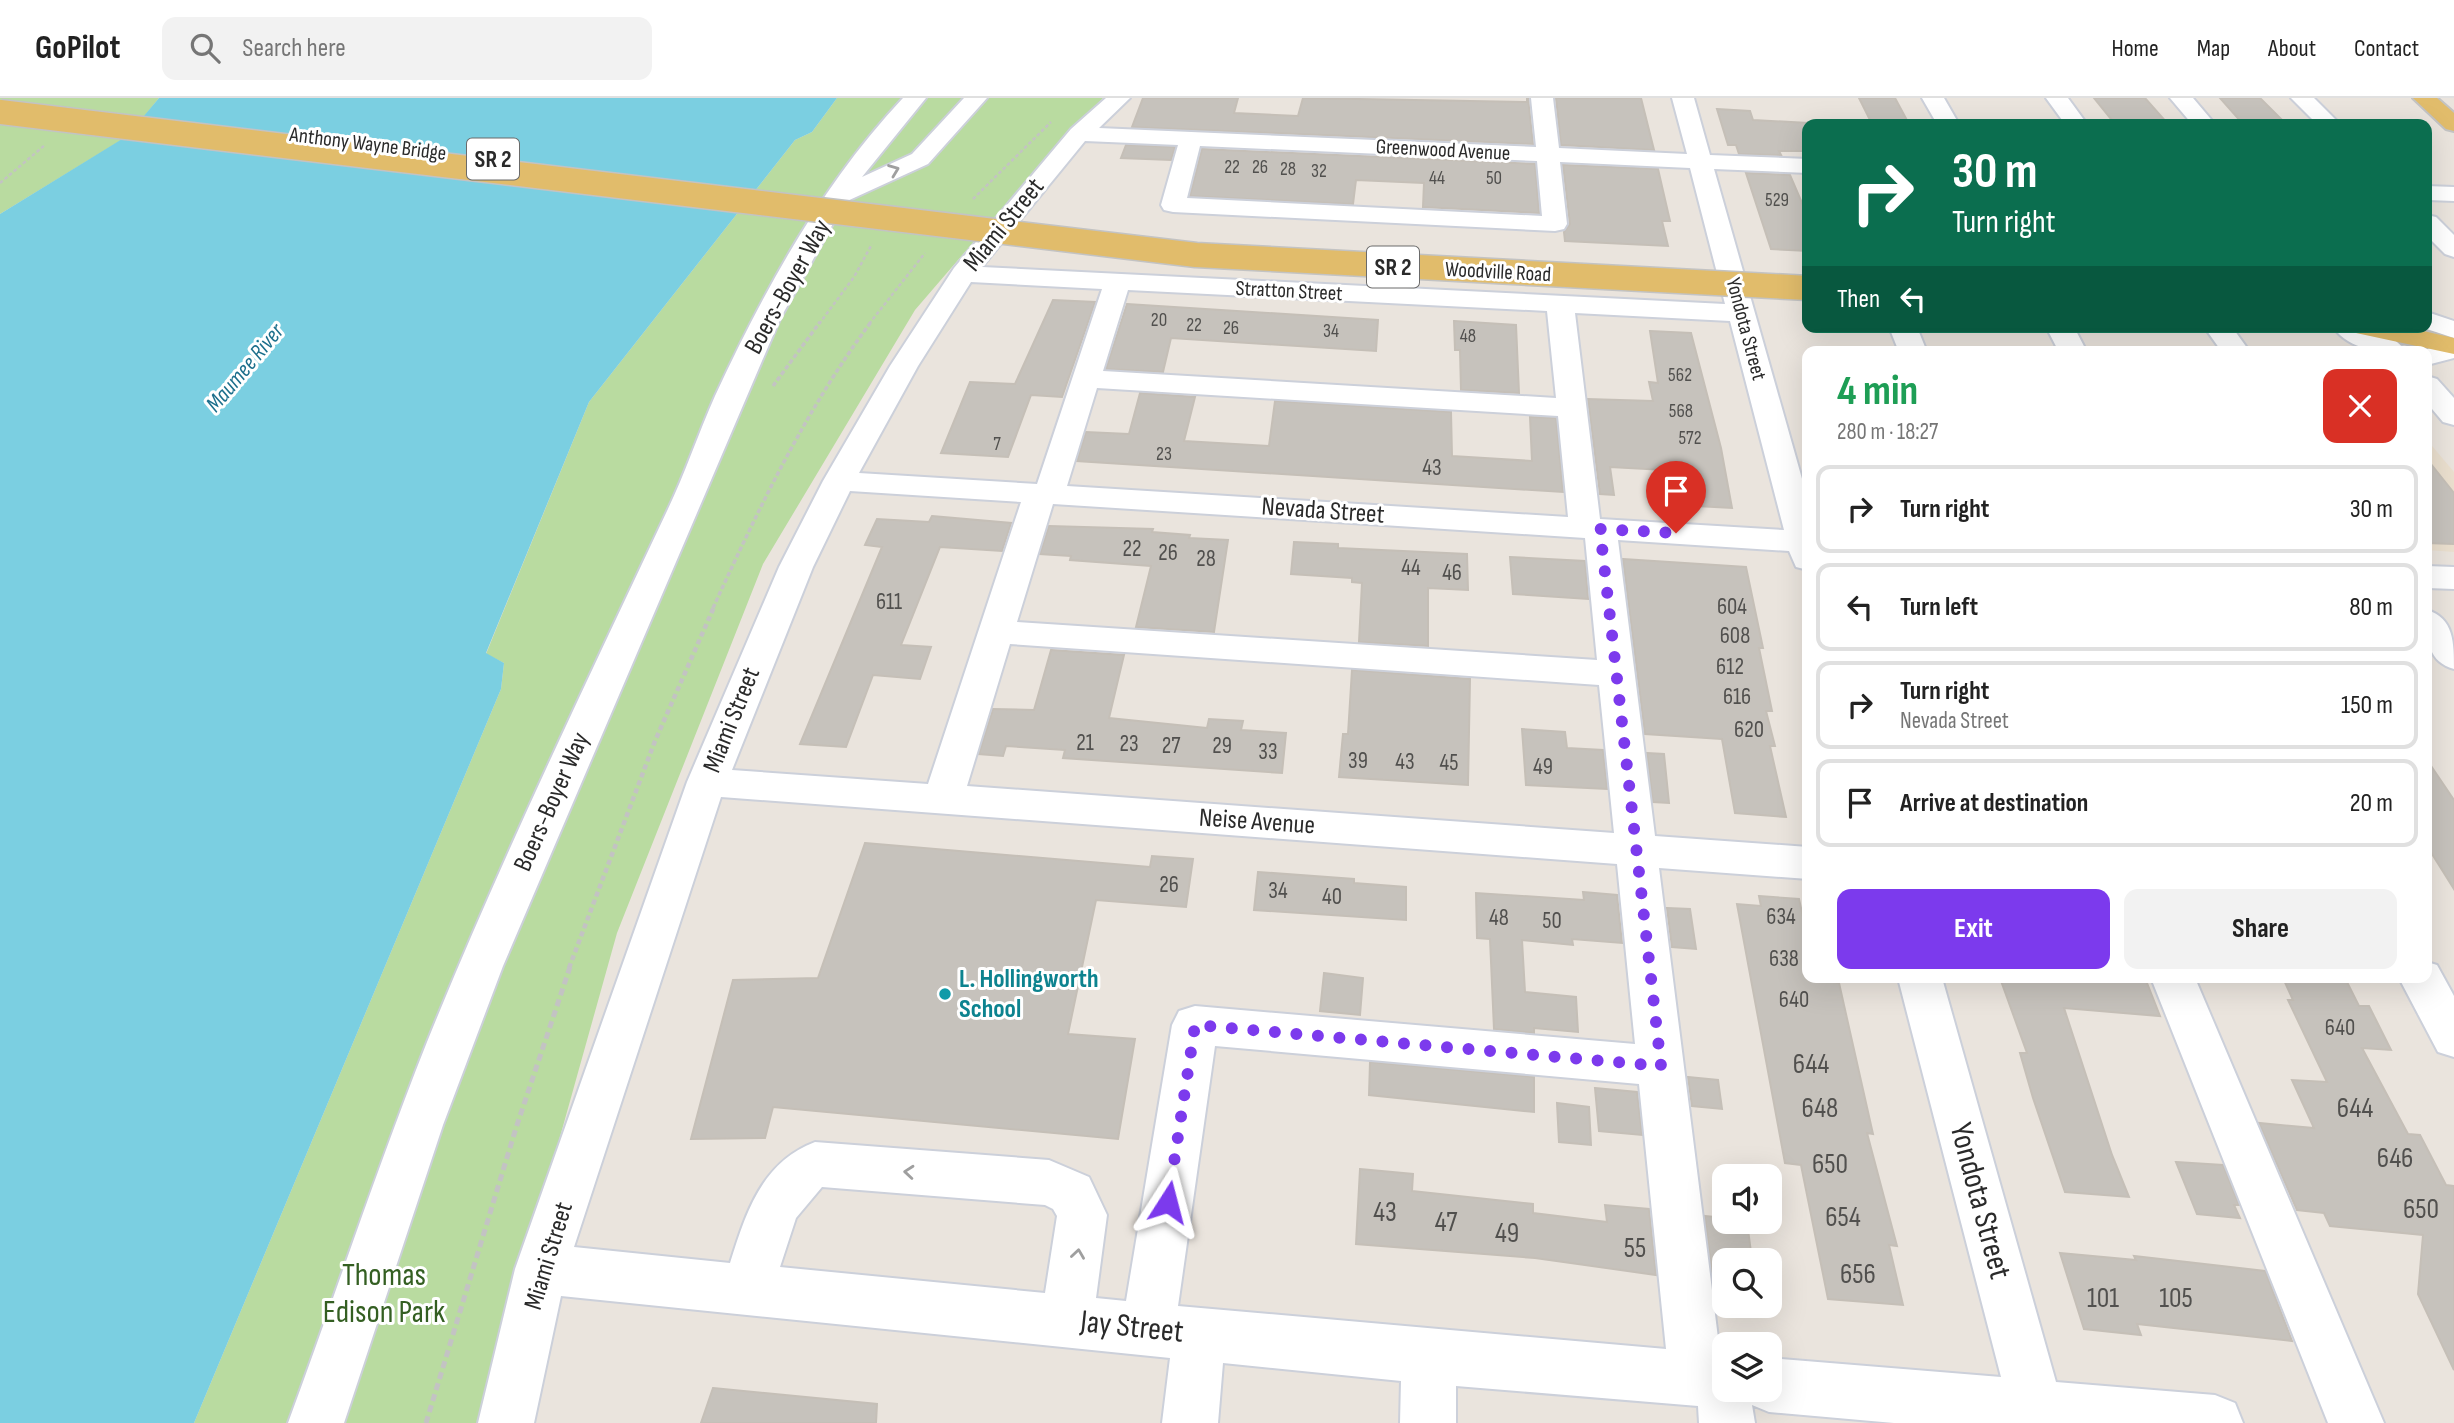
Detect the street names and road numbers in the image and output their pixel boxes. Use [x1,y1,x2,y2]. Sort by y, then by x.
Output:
street label: Anthony Wayne Bridge [287,122,448,166]
street label: Greenwood Avenue [1375,134,1511,166]
road number: SR 2 [467,138,519,180]
street label: Miami Street [957,172,1051,278]
street label: Boers-Boyer Way [738,214,838,360]
road number: SR 2 [1367,246,1419,288]
street label: Woodville Road [1444,257,1552,287]
street label: Yondota Street [1720,275,1772,383]
street label: Stratton Street [1235,276,1343,306]
street label: Nevada Street [1261,491,1386,531]
street label: Miami Street [697,663,767,777]
street label: Boers-Boyer Way [508,728,596,876]
street label: Neise Avenue [1198,802,1316,842]
street label: Yondota Street [1940,1119,2020,1283]
street label: Miami Street [518,1198,580,1314]
street label: Jay Street [1077,1302,1186,1352]

